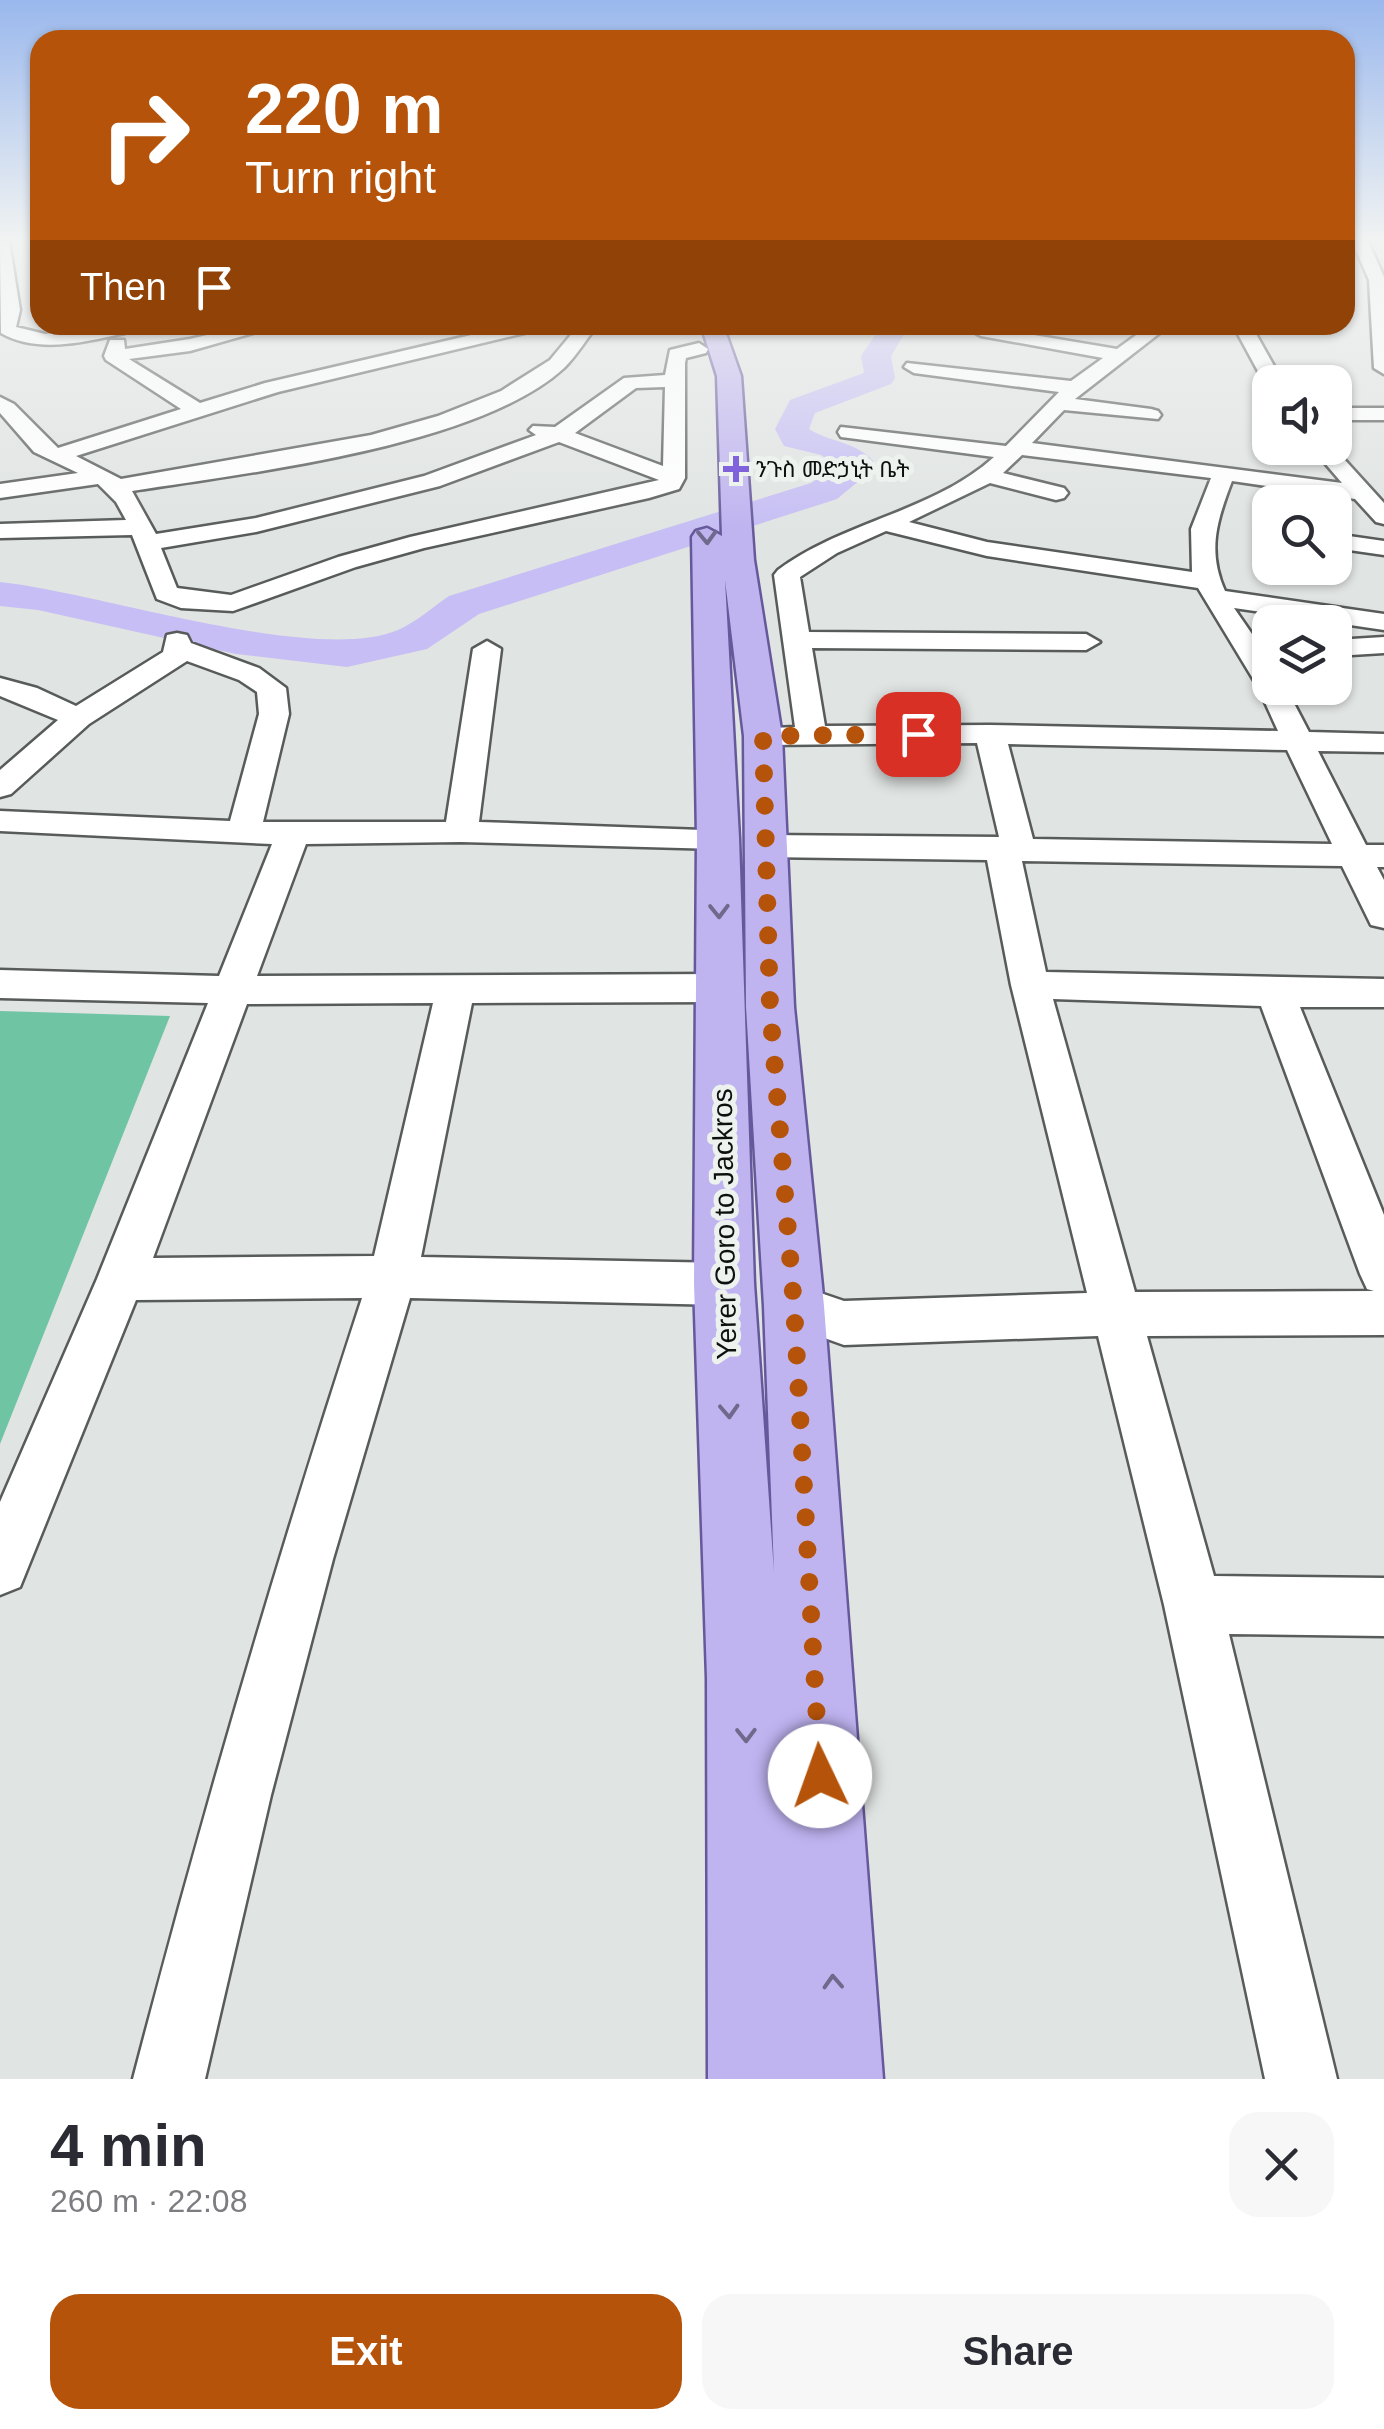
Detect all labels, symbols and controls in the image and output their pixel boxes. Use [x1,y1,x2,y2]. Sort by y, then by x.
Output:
icon: right [80,70,210,200]
text: 220 m [245,70,443,148]
text: Turn right [245,152,436,203]
icon: arrive [187,260,242,315]
text: Then [80,266,167,308]
map controls [1252,365,1352,705]
button: sound [1252,365,1352,465]
place label: ንጉስ መድኃኒት ቤት [756,457,909,482]
marker: ንጉስ መድኃኒት ቤት [725,458,747,480]
button: search [1252,485,1352,585]
one-way arrow [697,529,718,545]
button: layers [1252,605,1352,705]
pin [876,692,961,777]
icon: arrive [891,707,946,762]
one-way arrow [708,904,730,920]
street label: Yerer Goro to Jackros [707,1088,742,1360]
one-way arrow [718,1403,739,1419]
position arrow [768,1724,872,1828]
one-way arrow [735,1728,756,1744]
one-way arrow [823,1973,844,1989]
text: 4 min [50,2112,207,2179]
button: close [1229,2112,1334,2217]
text: 260 m · 22:08 [50,2183,247,2219]
button: Exit [50,2294,682,2409]
button: Share [702,2294,1334,2409]

